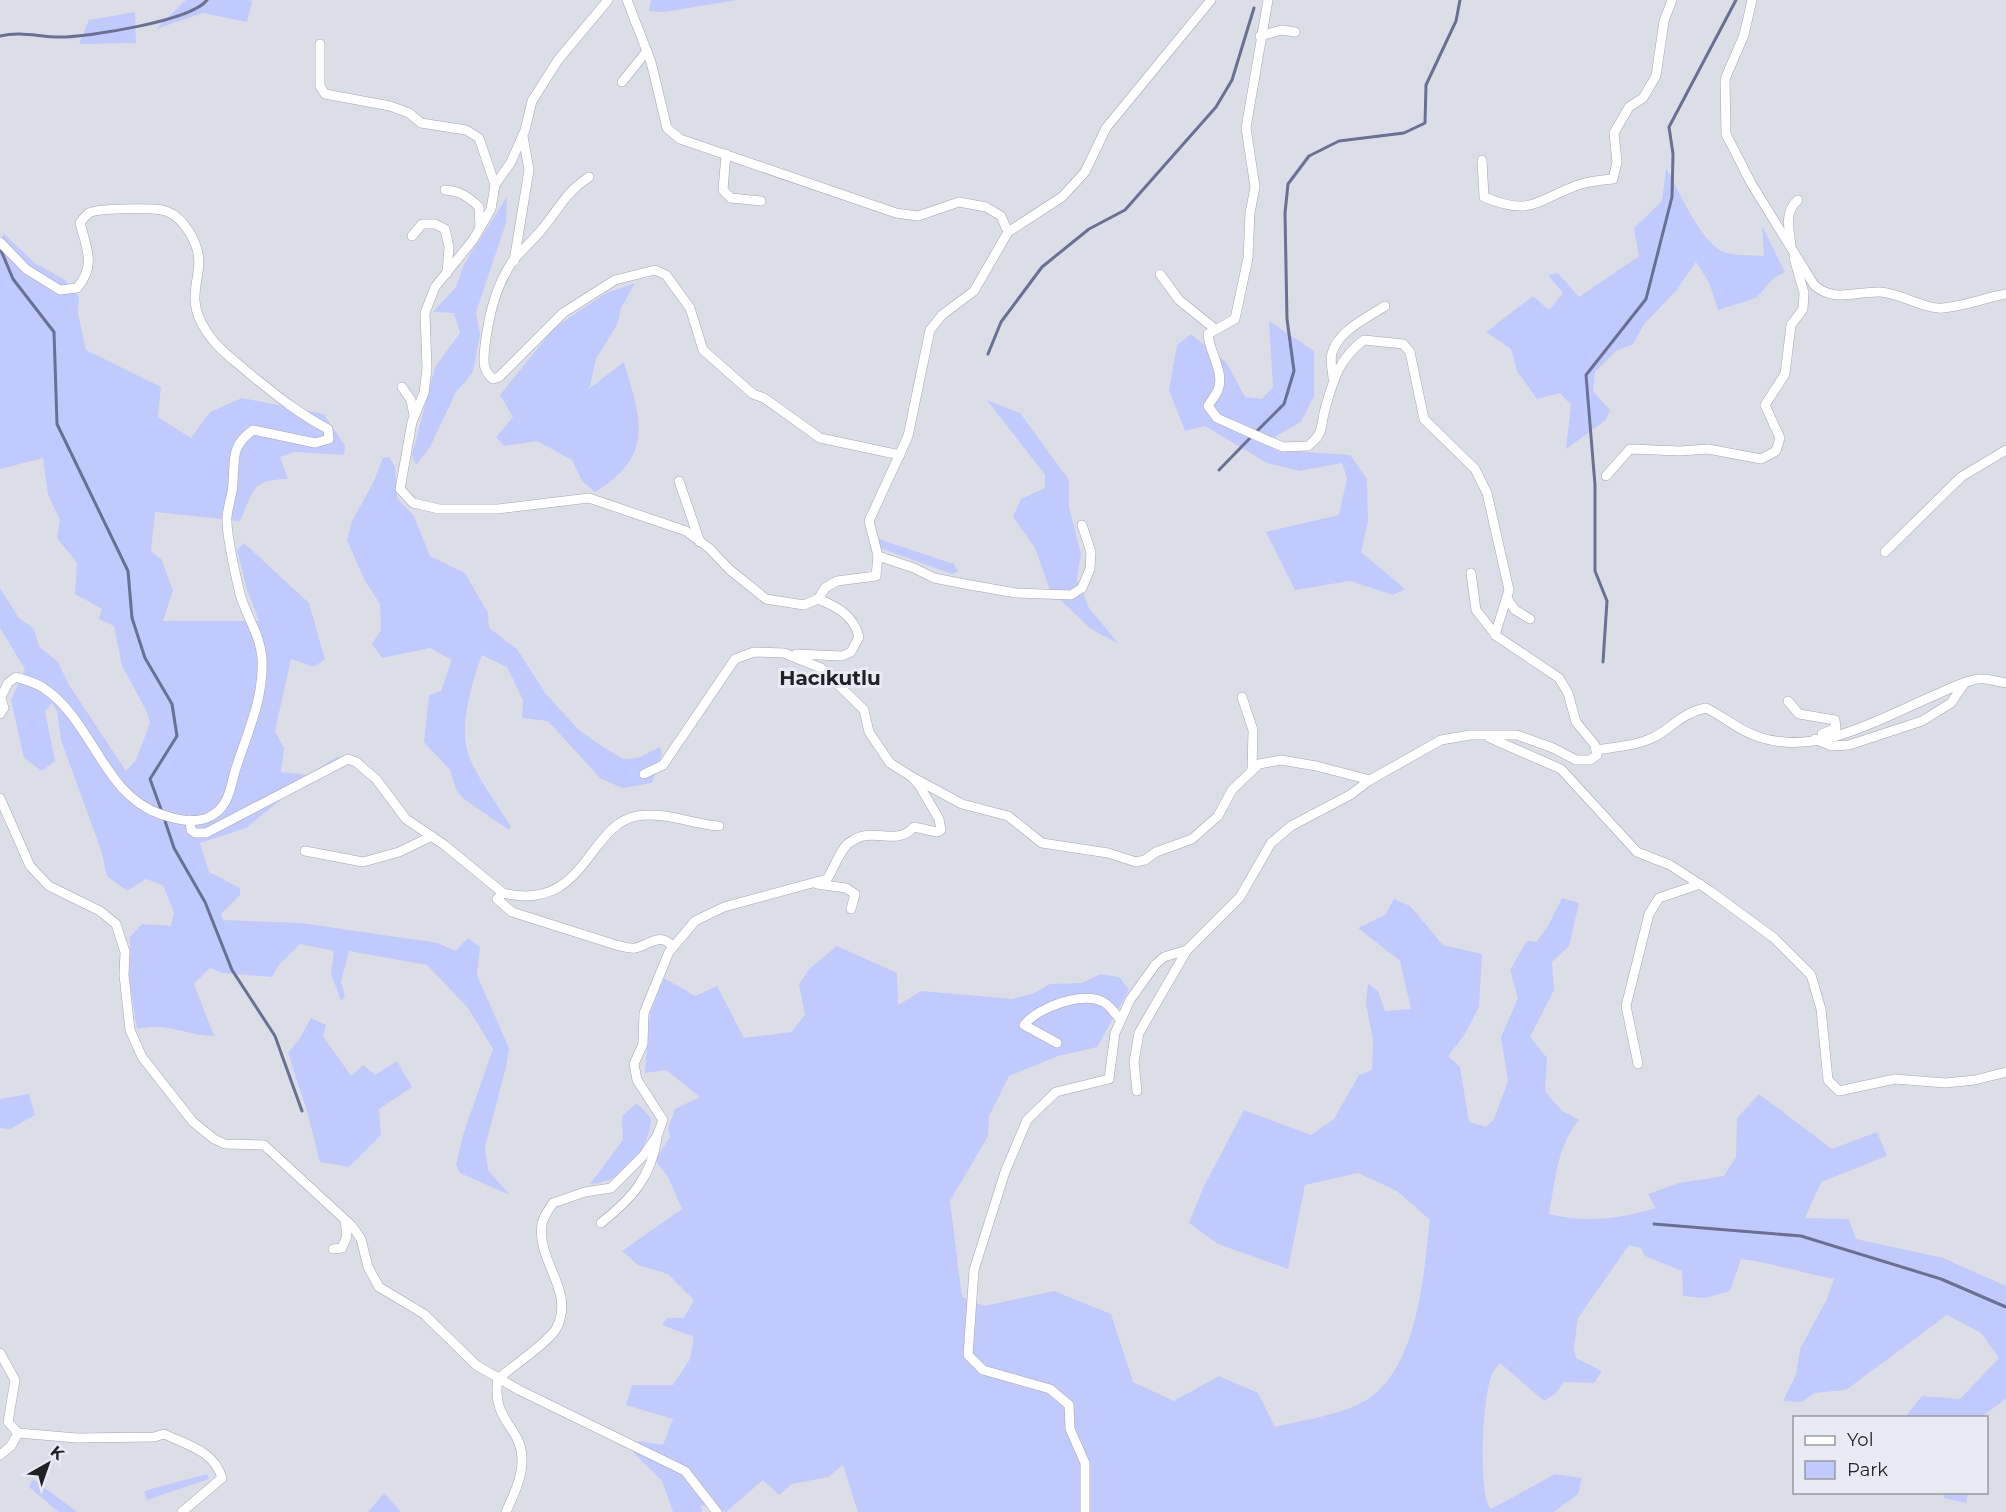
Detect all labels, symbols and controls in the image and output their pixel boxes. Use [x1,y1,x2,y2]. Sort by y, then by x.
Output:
district label: Hacıkutlu [779,666,881,690]
legend [1793,1416,1988,1494]
text: Yol [1847,1429,1873,1451]
north arrow [18,1434,78,1494]
text: K [47,1442,69,1465]
text: Park [1847,1459,1888,1481]

